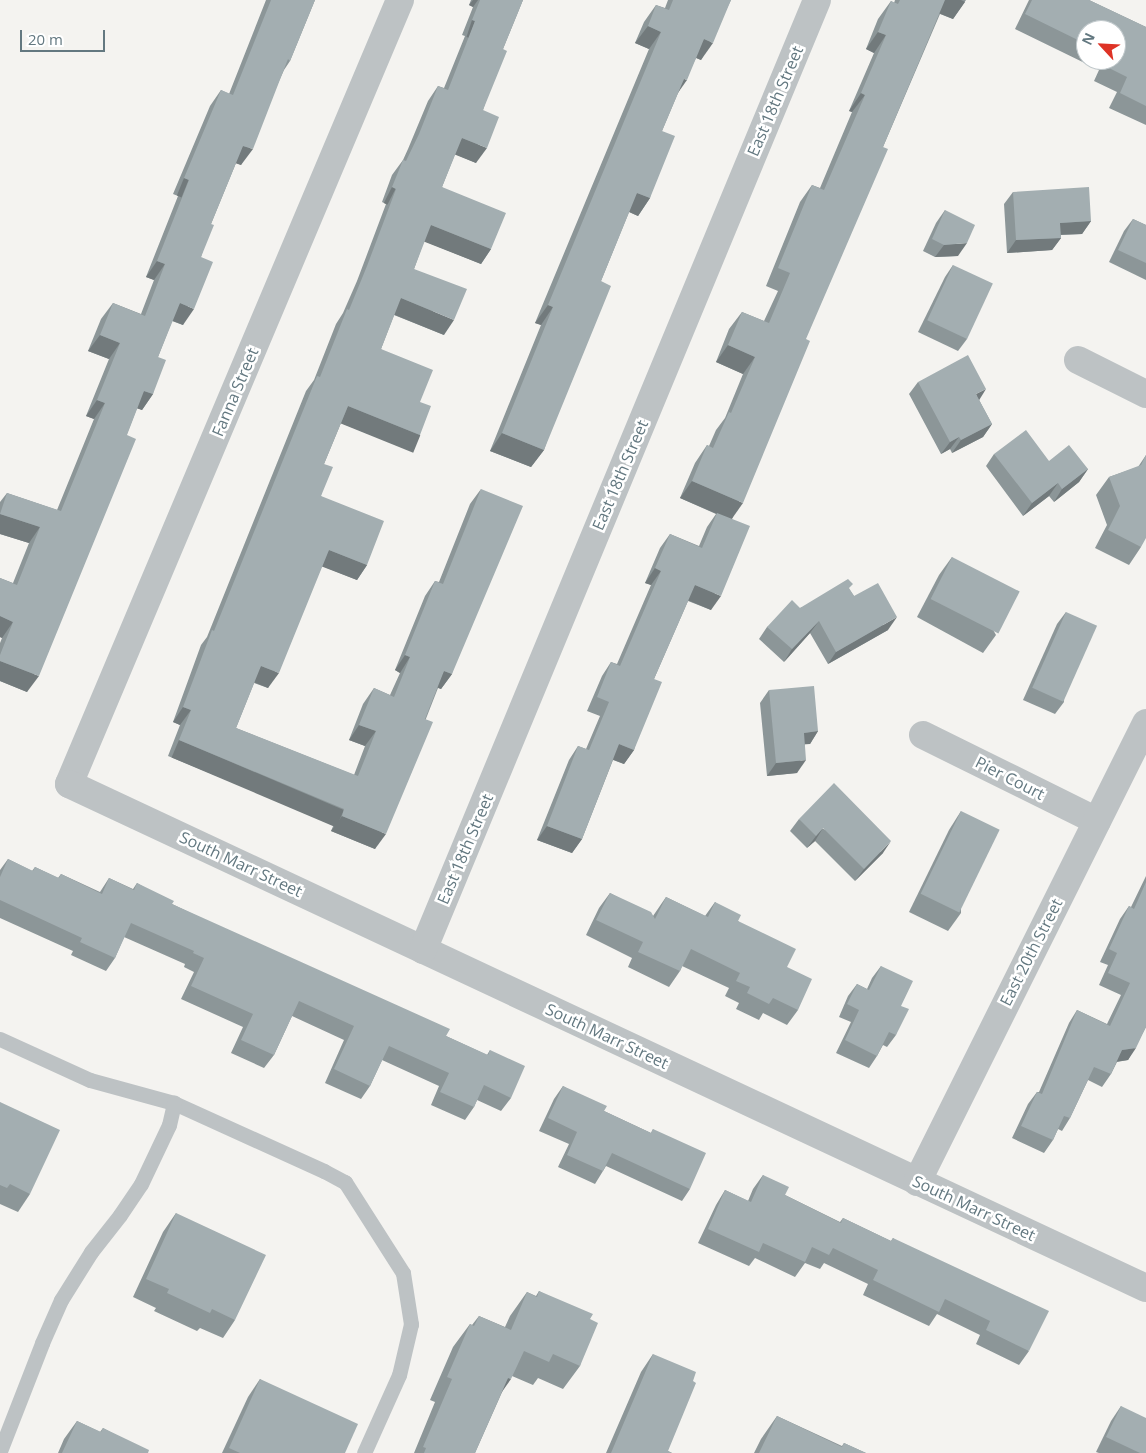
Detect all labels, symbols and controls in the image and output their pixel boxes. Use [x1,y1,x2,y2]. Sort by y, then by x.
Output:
scale bar [22,20,108,52]
north arrow [1076,20,1126,70]
text: 20 m [28,29,63,49]
text: N [1077,30,1099,48]
street label: East 18th Street [743,43,807,159]
street label: Fanna Street [208,345,262,439]
street label: East 18th Street [588,417,652,533]
street label: Pier Court [972,752,1048,804]
street label: East 18th Street [433,791,497,907]
street label: South Marr Street [177,827,305,901]
street label: East 20th Street [996,895,1066,1009]
street label: South Marr Street [543,999,671,1073]
street label: South Marr Street [910,1171,1038,1245]

